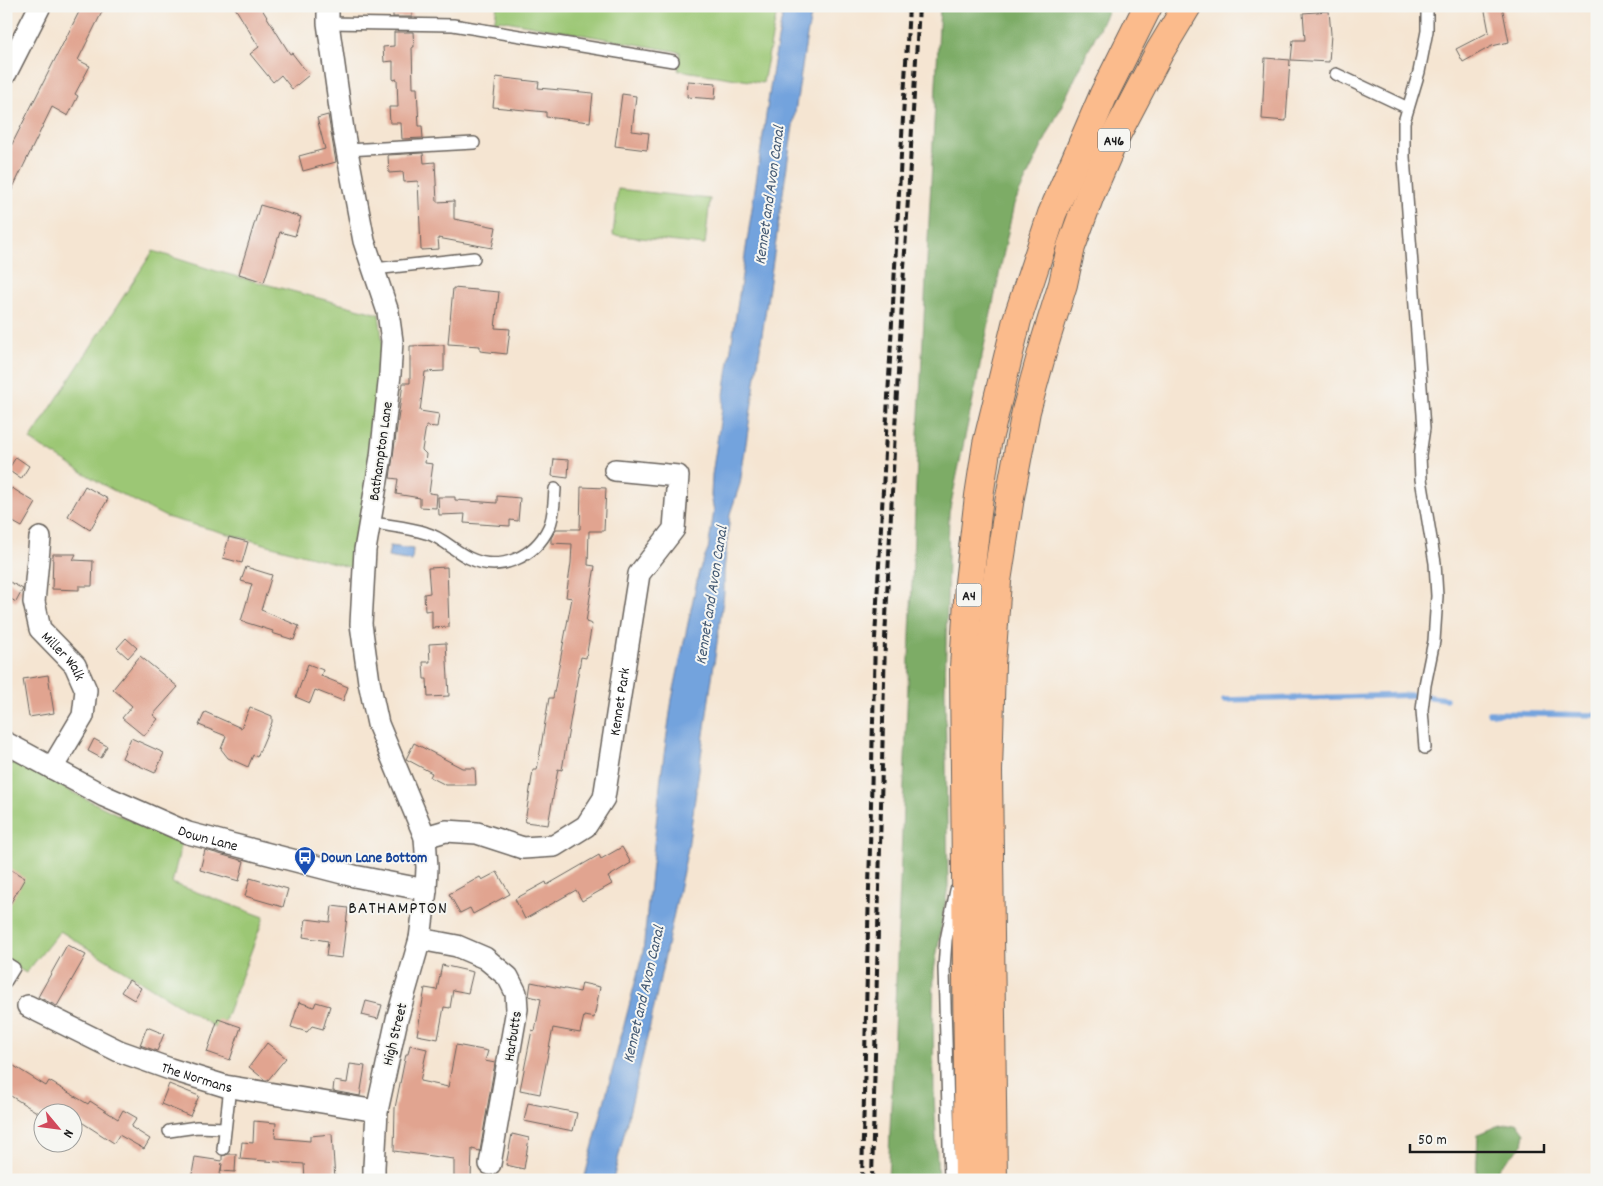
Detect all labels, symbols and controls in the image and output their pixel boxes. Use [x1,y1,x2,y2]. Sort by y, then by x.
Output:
water label: Kennet and Avon Canal [749,123,792,266]
road number: A46 [1098,128,1130,152]
street label: Bathampton Lane [364,400,400,502]
water label: Kennet and Avon Canal [690,523,735,666]
road number: A4 [956,584,982,606]
street label: Miller Walk [35,627,90,685]
street label: Kennet Park [605,666,637,737]
street label: Down Lane [174,821,240,859]
bus stop icon: Down Lane Bottom [293,845,317,876]
place label: Down Lane Bottom [321,848,427,870]
district label: BATHAMPTON [348,897,448,922]
water label: Kennet and Avon Canal [618,923,672,1065]
street label: High Street [378,1000,414,1068]
street label: Harbutts [499,1010,529,1063]
street label: The Normans [158,1058,234,1100]
north arrow [32,1104,82,1154]
scale bar [1410,1121,1544,1153]
text: N [57,1125,78,1141]
text: 50 m [1418,1130,1447,1152]

